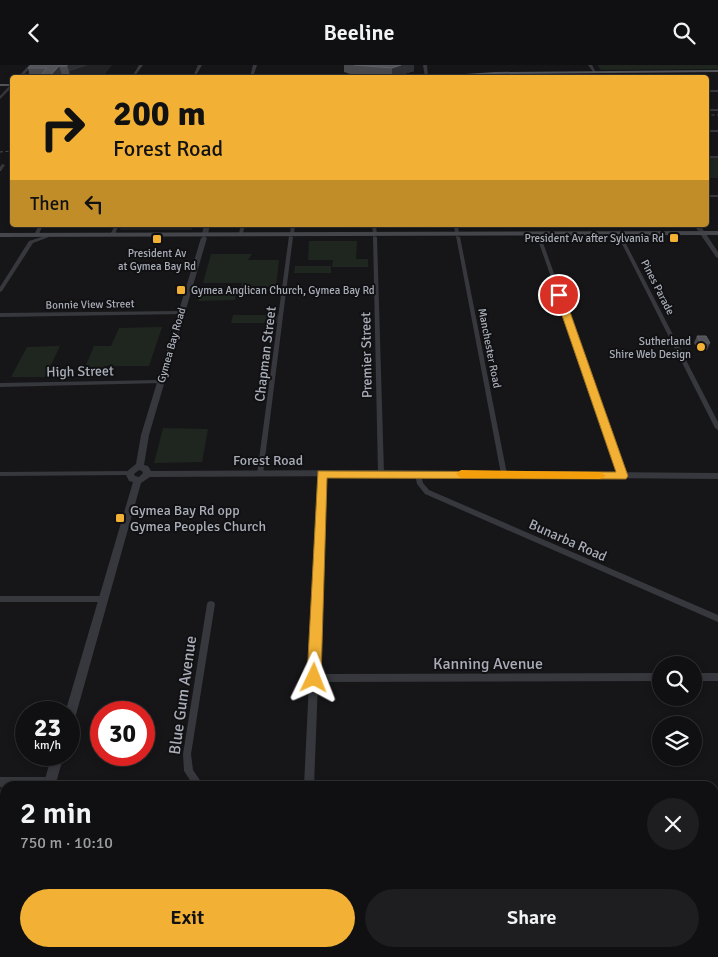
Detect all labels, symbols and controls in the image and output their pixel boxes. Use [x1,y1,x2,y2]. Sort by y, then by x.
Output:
icon: back [20,19,48,47]
text: Beeline [323,19,395,46]
icon: search [670,19,698,47]
text: 200 m [113,92,206,135]
icon: right [30,95,95,160]
text: Forest Road [113,135,223,162]
icon: left [80,190,108,218]
text: Then [30,192,70,216]
place label: President Av after Sylvania Rd [525,232,664,245]
marker: President Av after Sylvania Rd [668,232,680,244]
marker: President Av at Gymea Bay Rd [151,233,163,245]
place label: President Av at Gymea Bay Rd [118,247,196,273]
street label: Pines Parade [638,257,677,317]
pin [538,274,580,316]
icon: arrive [545,281,573,309]
marker: Gymea Anglican Church, Gymea Bay Rd [175,284,187,296]
place label: Gymea Anglican Church, Gymea Bay Rd [191,284,375,297]
street label: Bonnie View Street [45,297,135,312]
street label: Chapman Street [251,305,280,403]
street label: Gymea Bay Road [155,306,188,384]
street label: Manchester Road [475,307,504,389]
street label: Premier Street [357,312,376,398]
place label: Sutherland Shire Web Design [609,335,691,361]
marker: Sutherland Shire Web Design [695,341,707,353]
street label: High Street [46,362,114,381]
street label: Forest Road [233,452,303,469]
place label: Gymea Bay Rd opp Gymea Peoples Church [130,502,266,535]
marker: Gymea Bay Rd opp Gymea Peoples Church [114,512,126,524]
street label: Bunarba Road [526,516,609,565]
street label: Blue Gum Avenue [165,634,201,756]
position arrow [287,651,339,703]
street label: Kanning Avenue [433,654,543,674]
map controls [652,656,702,766]
button: search [652,656,702,706]
speed limit sign: 30 [90,701,155,766]
text: 23 [34,712,61,743]
button: layers [652,716,702,766]
text: km/h [34,738,61,753]
text: 2 min [20,795,92,832]
button: close [647,798,699,850]
text: 750 m · 10:10 [20,833,113,853]
button: Exit [20,889,355,947]
button: Share [365,889,699,947]

